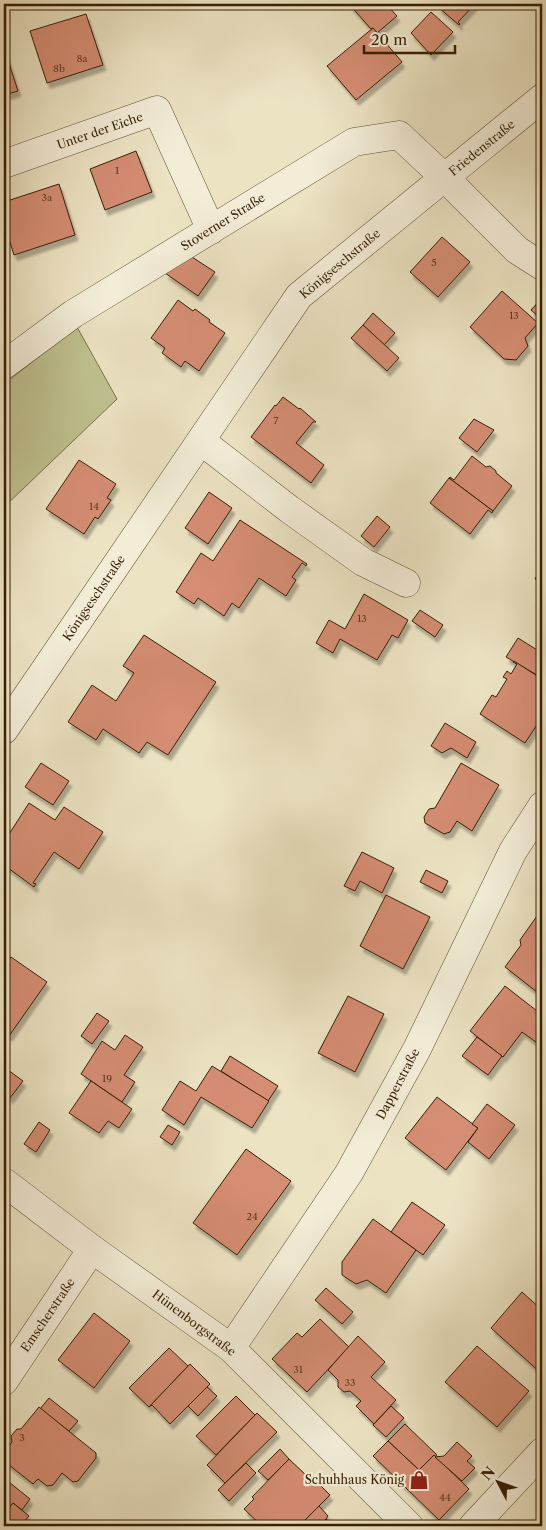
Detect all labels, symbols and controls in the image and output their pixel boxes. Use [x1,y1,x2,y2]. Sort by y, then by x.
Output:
scale bar [364,22,455,54]
text: 20 m [371,30,407,49]
house number: 8a [76,52,88,65]
house number: 8b [53,62,65,75]
street label: Unter der Eiche [55,109,145,152]
street label: Friedenstraße [446,116,518,179]
house number: 1 [115,164,120,177]
street label: Stoverner Straße [178,190,268,253]
house number: 3a [42,191,53,204]
street label: Königseschstraße [296,225,383,302]
house number: 5 [431,256,437,269]
house number: 13 [509,309,519,322]
house number: 7 [274,414,279,427]
house number: 14 [89,500,99,513]
street label: Königseschstraße [59,552,128,644]
house number: 13 [357,612,367,625]
street label: Dapperstraße [373,1045,423,1122]
house number: 19 [102,1072,112,1085]
house number: 24 [246,1210,258,1223]
street label: Emscherstraße [17,1275,78,1355]
street label: Hünenborgstraße [150,1286,239,1359]
house number: 31 [293,1363,304,1376]
house number: 33 [344,1376,356,1389]
house number: 3 [19,1431,25,1444]
north arrow [474,1458,524,1508]
text: N [477,1463,499,1484]
shop icon: Schuhhaus König [408,1469,430,1491]
place label: Schuhhaus König [305,1472,405,1487]
house number: 44 [439,1491,451,1504]

